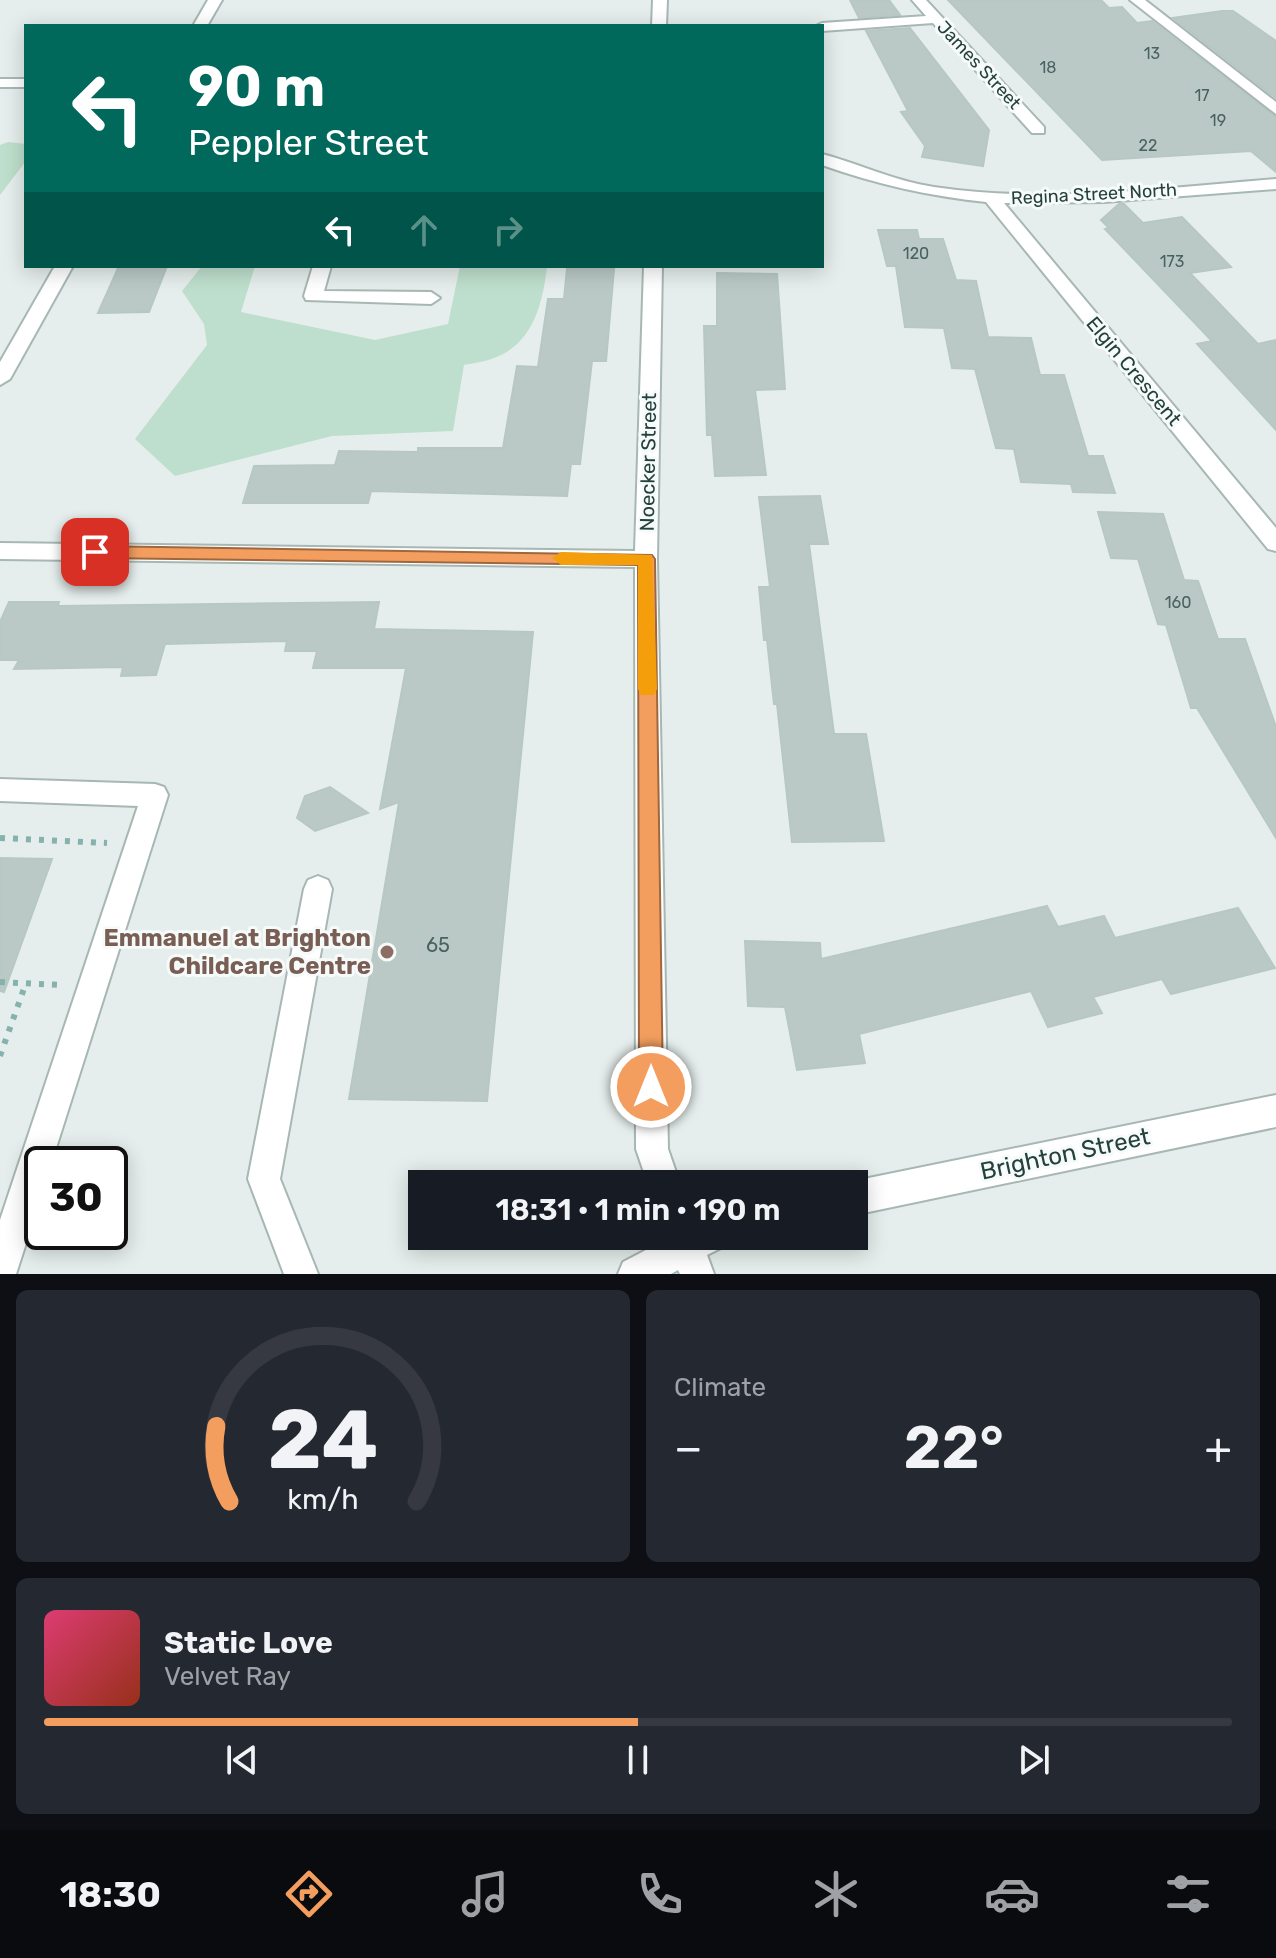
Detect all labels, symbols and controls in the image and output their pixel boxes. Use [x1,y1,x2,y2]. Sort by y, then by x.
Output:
street label: James Street [932,16,1026,114]
house number: 13 [1144,44,1160,63]
text: 90 m [188,54,325,120]
icon: left [56,56,160,160]
house number: 18 [1039,58,1057,77]
house number: 17 [1194,86,1210,105]
house number: 19 [1210,111,1226,130]
text: Peppler Street [188,121,429,164]
house number: 22 [1139,136,1157,155]
street label: Regina Street North [1010,179,1178,209]
icon: left [318,208,362,252]
icon: ahead [402,208,446,252]
icon: right [486,208,530,252]
house number: 120 [903,244,929,263]
house number: 173 [1160,252,1184,271]
street label: Elgin Crescent [1081,312,1187,431]
street label: Noecker Street [635,392,661,531]
pin [61,518,129,586]
icon: arrive [73,530,117,574]
house number: 160 [1165,593,1191,612]
place label: Emmanuel at Brighton Childcare Centre [103,924,371,980]
house number: 65 [426,933,450,957]
marker: Emmanuel at Brighton Childcare Centre [378,943,396,961]
position arrow [609,1045,693,1129]
street label: Brighton Street [978,1122,1152,1186]
speed limit sign: 30 [24,1146,128,1250]
text: 18:31 · 1 min · 190 m [495,1192,781,1228]
text: Climate [674,1372,766,1403]
text: 24 [268,1390,378,1489]
text: 22° [903,1412,1004,1483]
text: − [674,1422,703,1474]
text: + [1205,1422,1232,1474]
text: km/h [287,1482,359,1516]
text: Static Love [164,1625,333,1661]
text: Velvet Ray [164,1661,291,1692]
icon: previous [220,1738,264,1782]
icon: pause [616,1738,660,1782]
icon: next [1012,1738,1056,1782]
icon: directions [281,1866,337,1922]
icon: music [457,1866,513,1922]
icon: phone [632,1866,688,1922]
icon: climate [808,1866,864,1922]
icon: car [984,1866,1040,1922]
icon: filters [1160,1866,1216,1922]
text: 18:30 [60,1873,161,1916]

